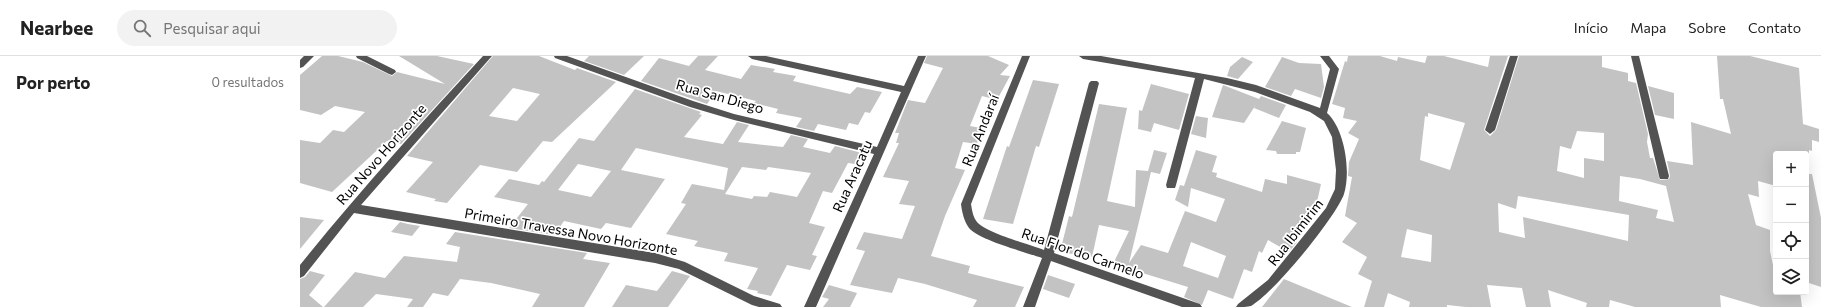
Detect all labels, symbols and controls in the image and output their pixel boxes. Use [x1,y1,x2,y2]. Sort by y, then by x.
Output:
search box [117,10,397,46]
text: Nearbee [20,16,93,39]
icon: search [131,17,153,39]
text: Pesquisar aqui [163,19,261,37]
text: Início [1574,19,1608,36]
text: Mapa [1630,19,1666,36]
text: Sobre [1688,19,1726,36]
text: Contato [1748,19,1801,36]
text: Por perto [16,72,91,93]
text: 0 resultados [212,74,284,90]
street label: Rua San Diego [674,75,766,117]
street label: Rua Andaraí [958,91,1002,169]
street label: Rua Novo Horizonte [333,100,429,208]
street label: Rua Aracatu [828,137,876,215]
map controls [1773,151,1809,295]
button: + [1773,151,1809,187]
button: − [1773,187,1809,223]
street label: Rua Ibimirim [1264,195,1326,269]
street label: Primeiro Travessa Novo Horizonte [463,204,679,258]
button: locate [1773,223,1809,259]
street label: Rua Flor do Carmelo [1019,224,1147,282]
button: layers [1773,259,1809,295]

